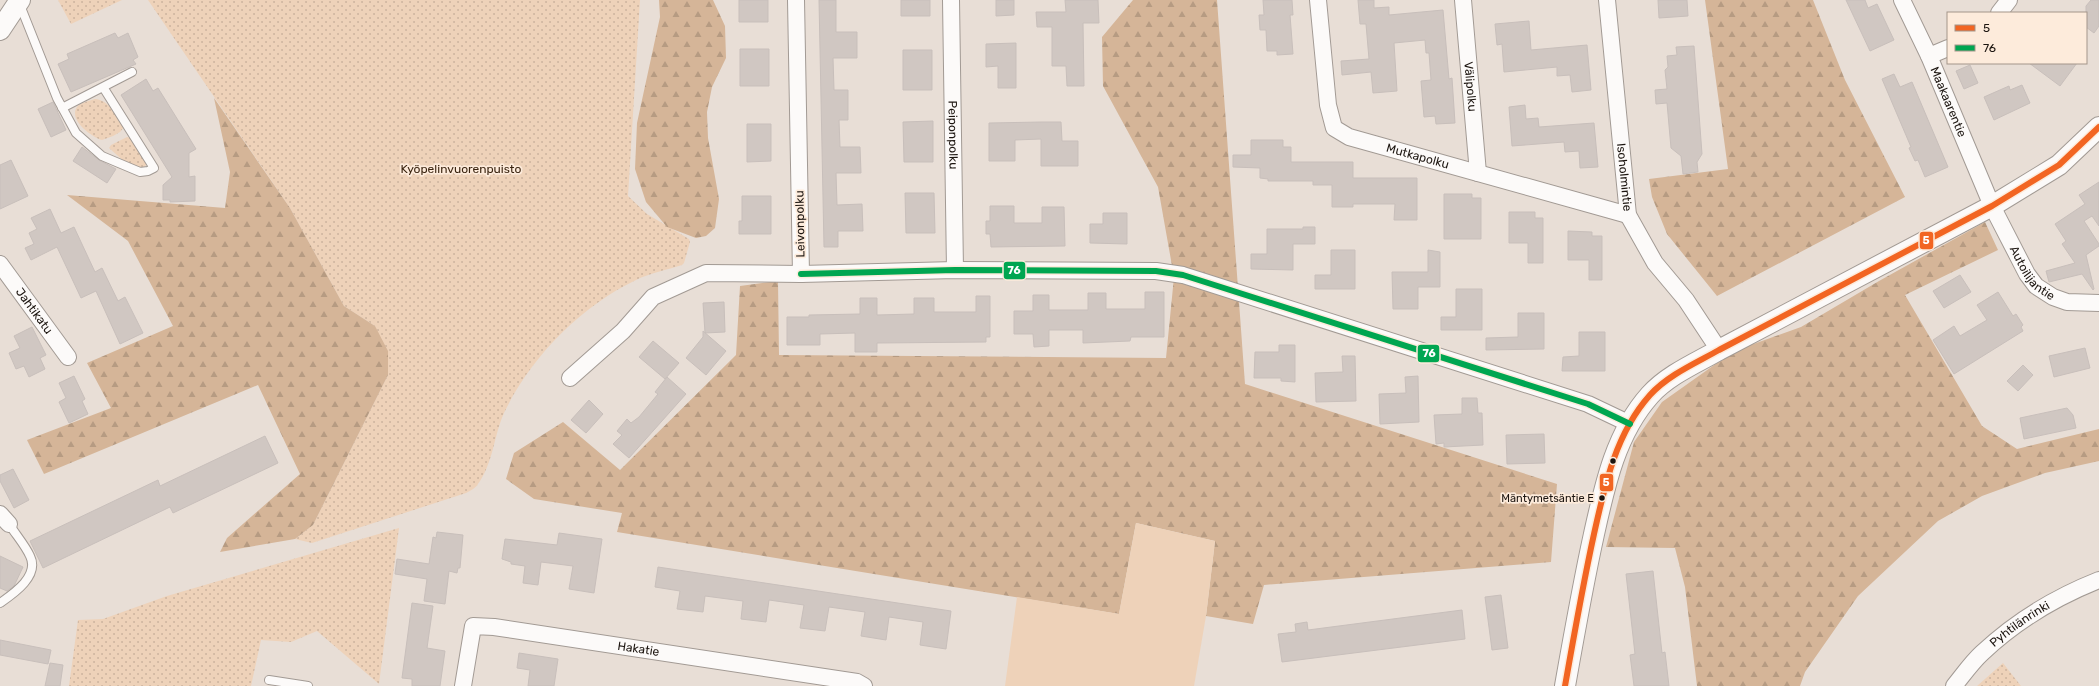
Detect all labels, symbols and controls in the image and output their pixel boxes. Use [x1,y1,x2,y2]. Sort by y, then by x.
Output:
legend [1947,12,2087,64]
text: 5 [1983,21,1990,35]
text: 76 [1983,41,1996,55]
street label: Välipolku [1461,61,1480,112]
street label: Maakaarentie [1927,65,1969,139]
street label: Peiponpolku [945,100,961,170]
street label: Mutkapolku [1385,141,1451,172]
street label: Isoholmintie [1614,142,1635,212]
park label: Kyöpelinvuorenpuisto [401,162,522,176]
street label: Leivonpolku [792,190,808,258]
line badge: 5 [1919,231,1934,250]
text: 5 [1922,234,1930,247]
street label: Autoilijantie [2007,243,2058,303]
line badge: 76 [1003,261,1026,280]
text: 76 [1007,264,1021,277]
street label: Jahtikatu [13,285,56,337]
line badge: 76 [1417,344,1440,363]
text: 76 [1422,347,1436,360]
unlabelled marker [1608,456,1618,466]
line badge: 5 [1599,473,1614,492]
text: 5 [1602,476,1610,489]
place label: Mäntymetsäntie E [1501,492,1594,505]
marker: Mäntymetsäntie E [1597,493,1607,503]
street label: Pyhtilänrinki [1987,598,2052,650]
street label: Hakatie [617,639,661,659]

